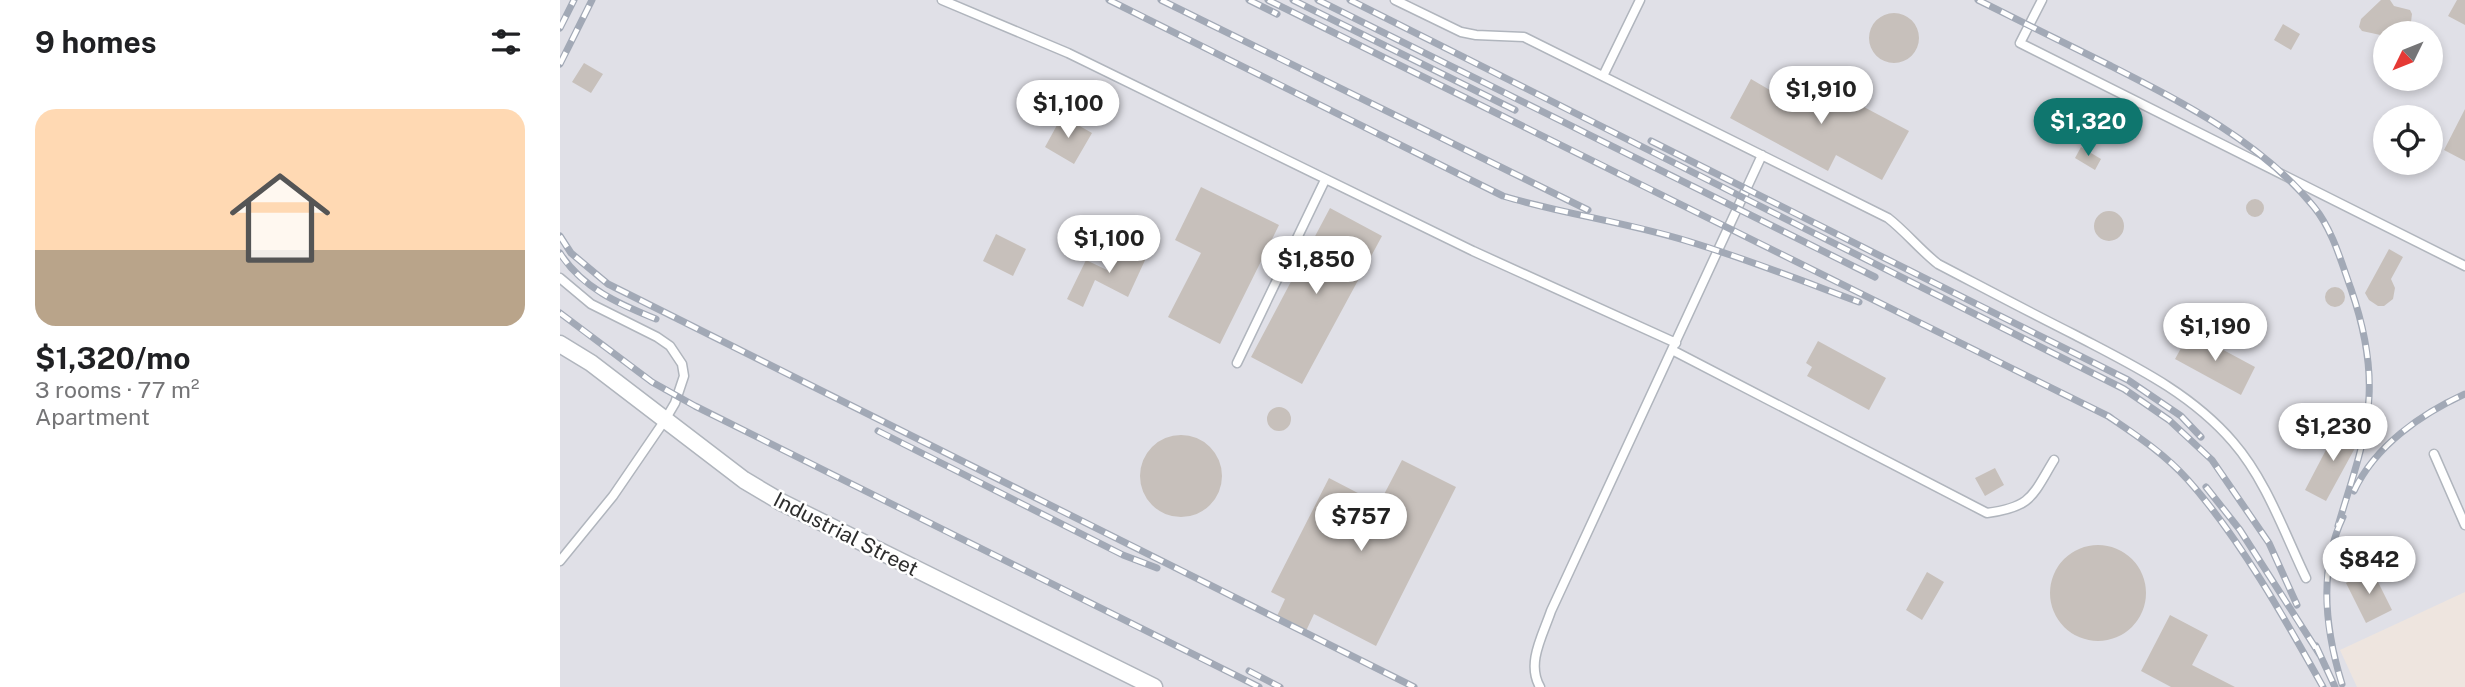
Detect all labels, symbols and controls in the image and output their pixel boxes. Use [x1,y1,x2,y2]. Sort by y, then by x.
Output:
north arrow [2373,21,2443,91]
map controls [2373,21,2443,175]
icon: filters [487,23,525,61]
text: 9 homes [35,24,157,60]
pin: $1,910 [1764,66,1878,126]
text: $1,910 [1785,75,1857,102]
pin: $1,100 [1011,80,1125,140]
text: $1,100 [1032,89,1104,116]
pin: $1,320 [2031,99,2145,158]
button: locate [2373,105,2443,175]
text: $1,320 [2050,107,2126,134]
icon: home [217,155,343,281]
pin: $1,100 [1052,216,1166,275]
text: $1,100 [1073,224,1145,251]
pin: $1,850 [1259,236,1373,296]
text: $1,850 [1277,245,1355,272]
pin: $1,190 [2158,304,2272,363]
text: $1,190 [2179,312,2251,339]
text: $1,320/mo [35,340,190,376]
text: 3 rooms · 77 m² [35,376,199,403]
text: Apartment [35,403,150,430]
pin: $1,230 [2276,404,2390,463]
text: $1,230 [2295,412,2371,439]
street label: Industrial Street [769,487,923,581]
pin: $757 [1320,494,1402,553]
text: $757 [1331,502,1391,529]
pin: $842 [2328,536,2410,596]
text: $842 [2339,545,2399,572]

